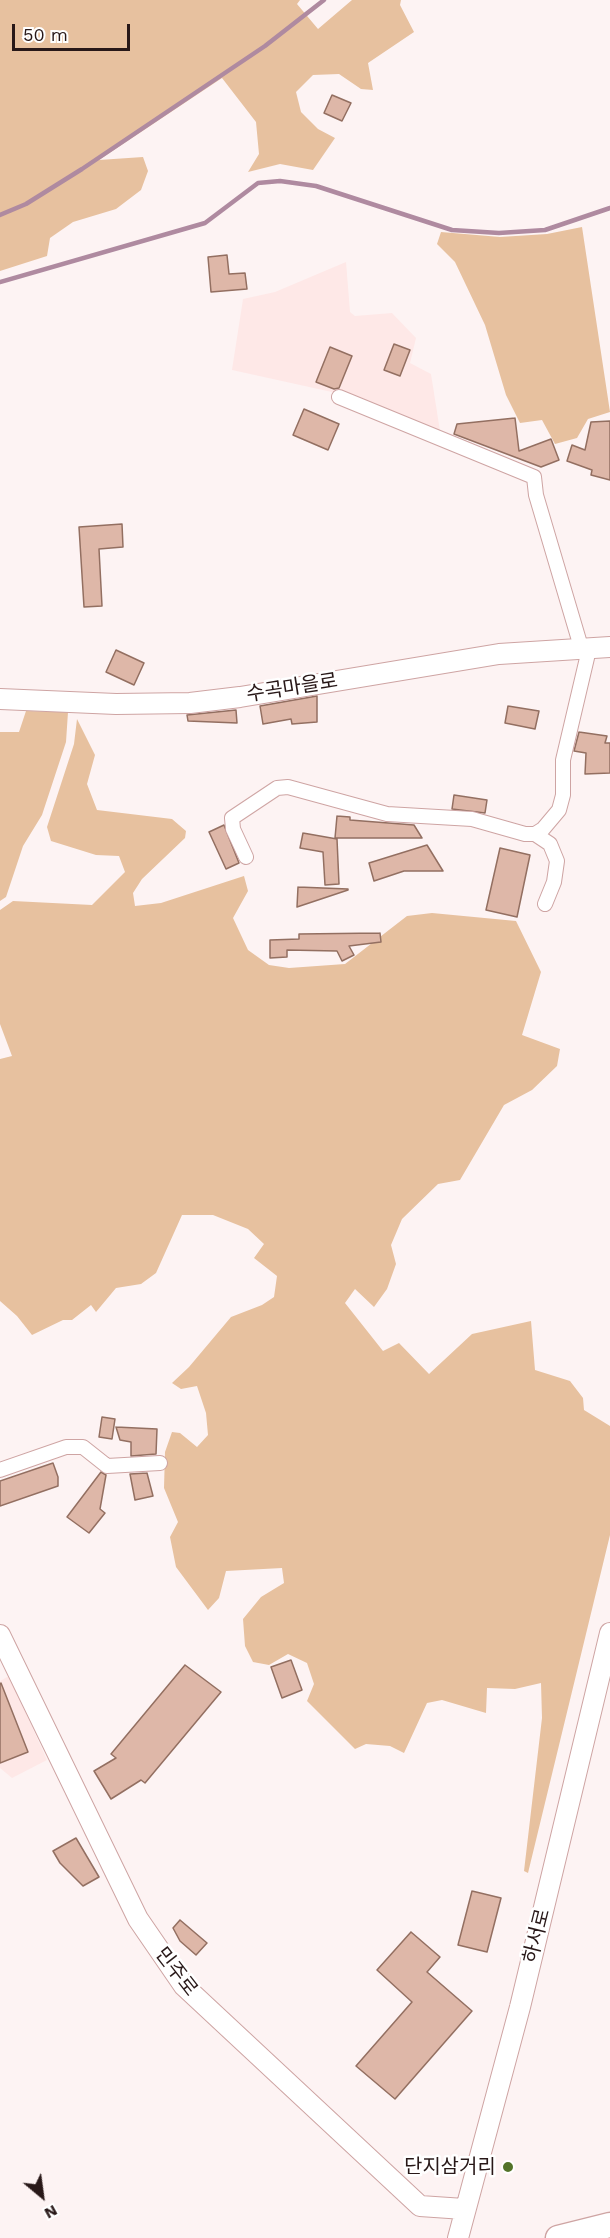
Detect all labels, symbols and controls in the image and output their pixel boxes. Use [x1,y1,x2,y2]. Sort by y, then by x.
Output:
scale bar [15,12,134,50]
text: 50 m [23,24,68,45]
street label: 수곡마을로 [245,669,339,707]
street label: 하서로 [519,1906,555,1966]
street label: 민주로 [150,1943,202,2001]
place label: 단지삼거리 [404,2155,496,2179]
marker: 단지삼거리 [501,2160,515,2174]
north arrow [12,2166,72,2226]
text: N [41,2201,61,2223]

